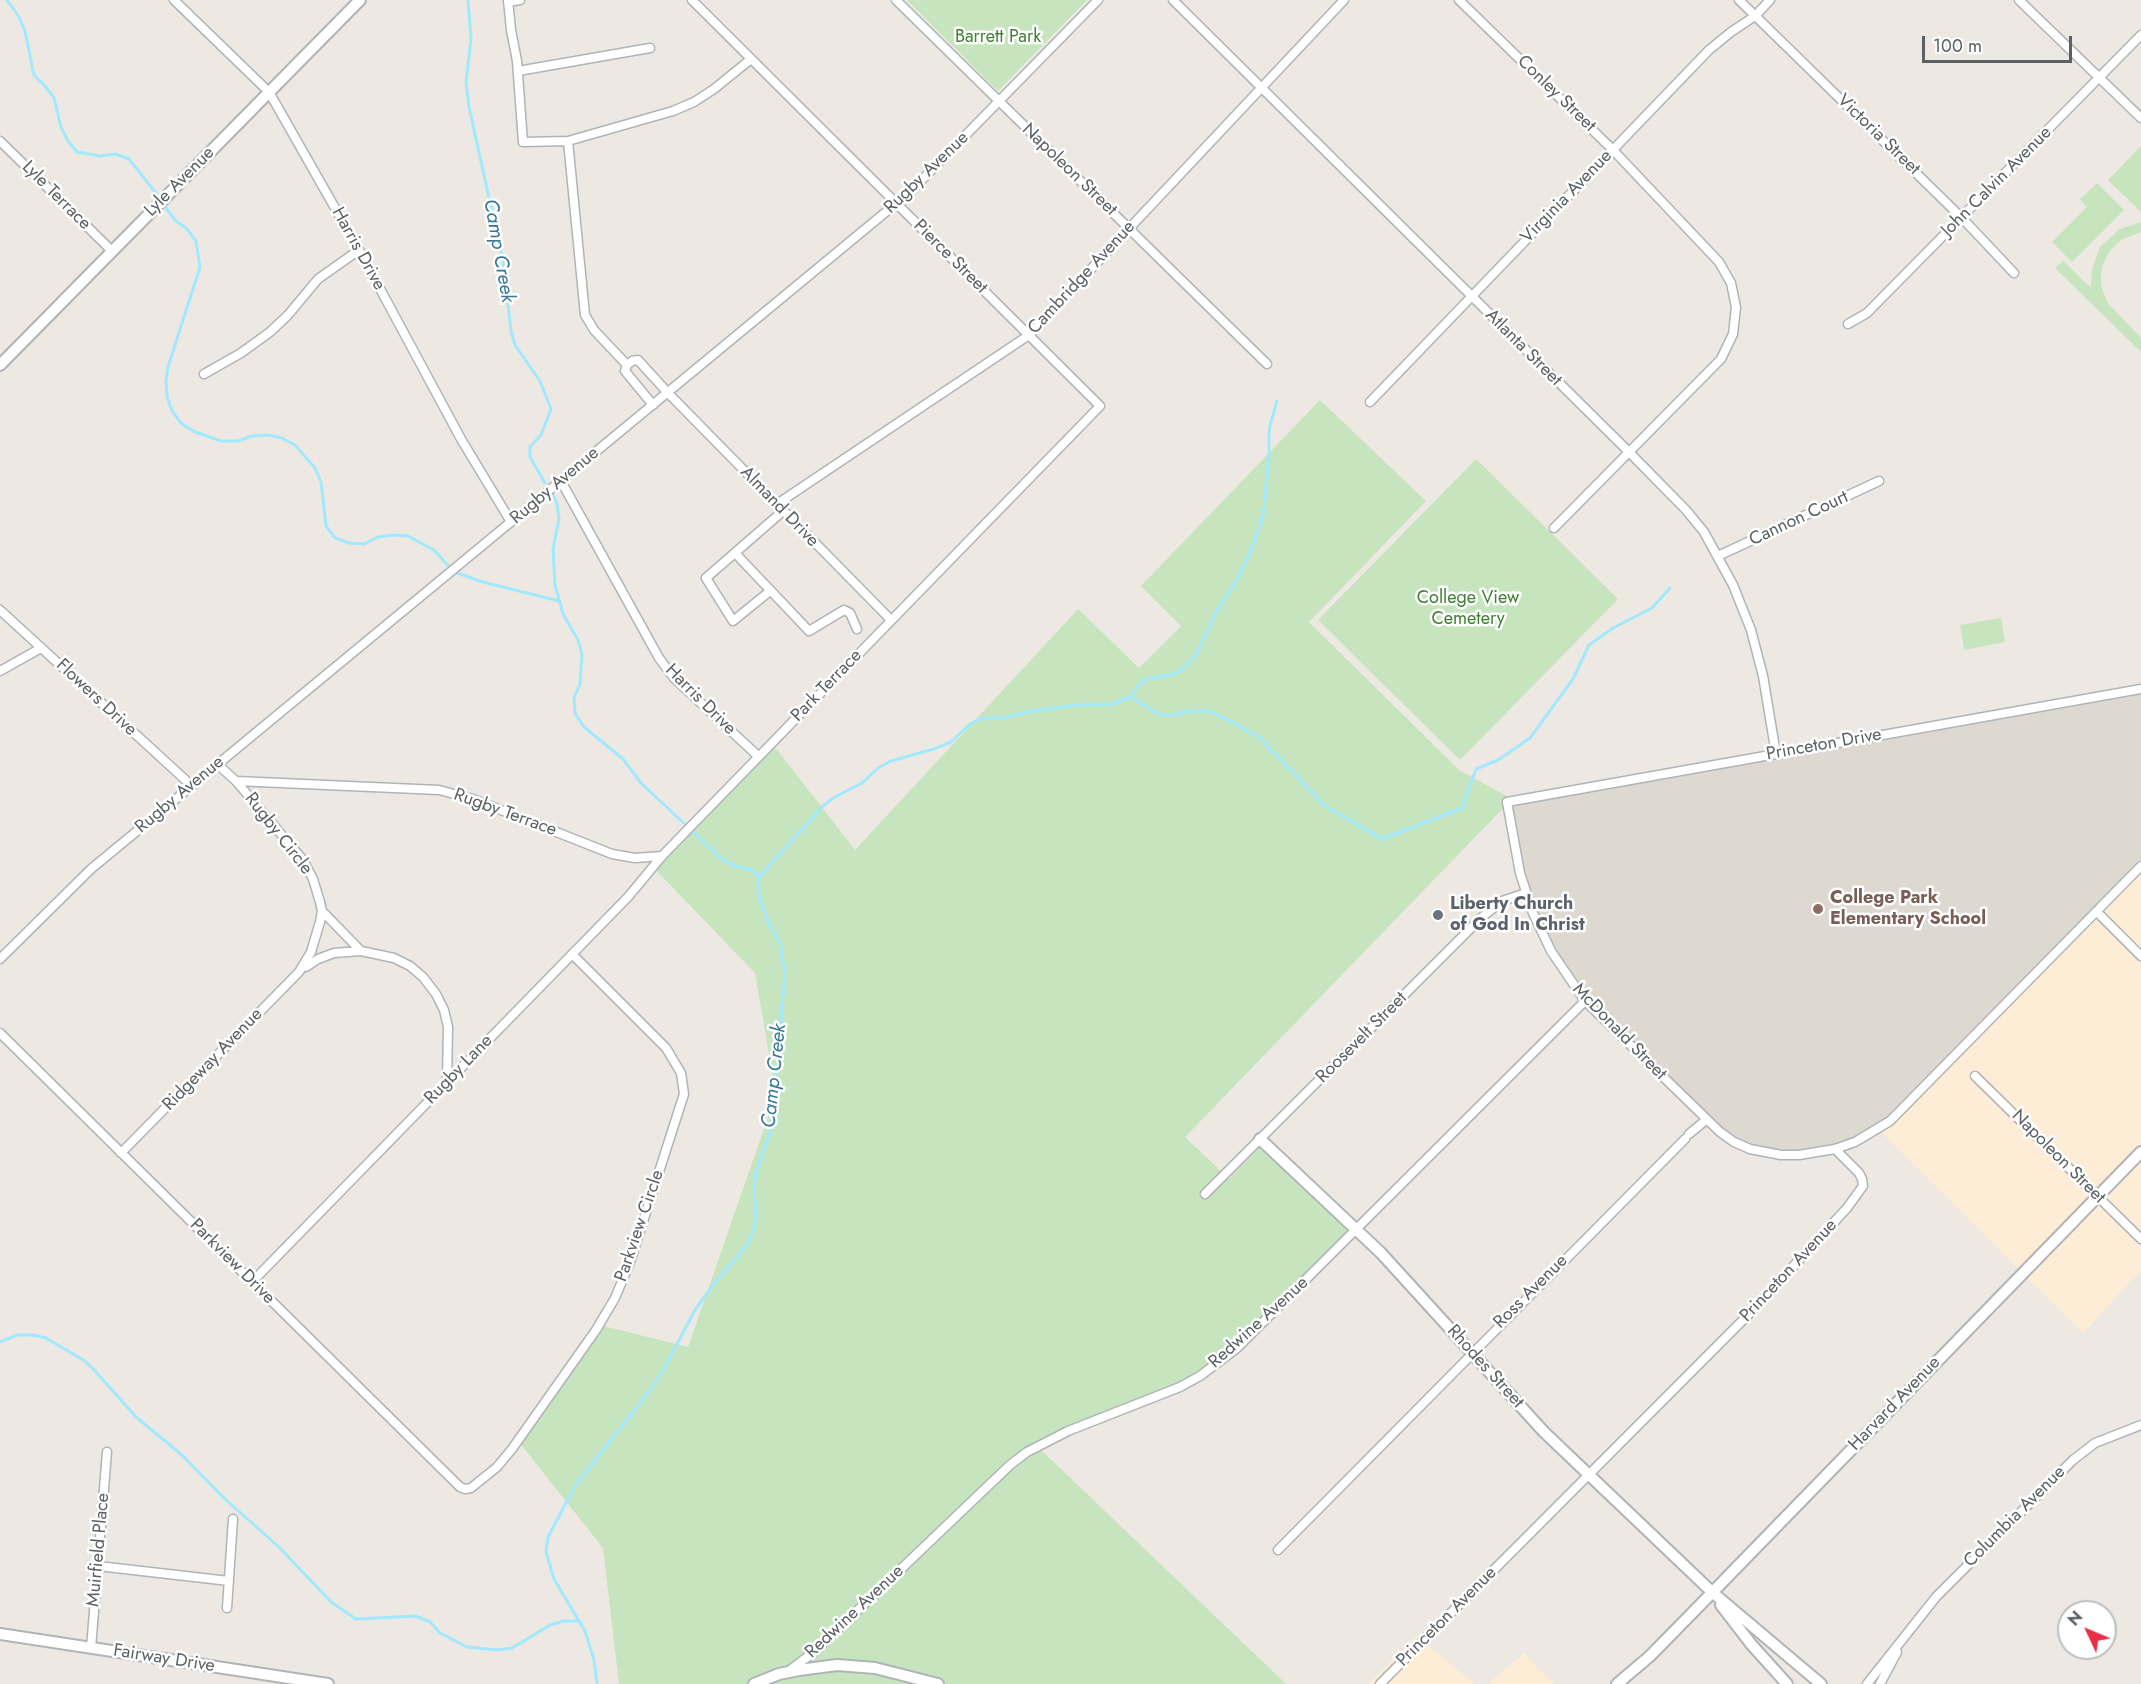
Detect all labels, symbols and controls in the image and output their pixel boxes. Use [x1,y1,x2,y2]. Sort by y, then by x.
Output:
scale bar [1925,24,2075,62]
park label: Barrett Park [955,27,1041,49]
text: 100 m [1933,33,1982,59]
street label: Conley Street [1512,51,1600,137]
street label: Victoria Street [1832,90,1924,180]
street label: Napoleon Street [1017,119,1121,221]
street label: John Calvin Avenue [1937,122,2057,242]
street label: Rugby Avenue [880,127,974,219]
street label: Lyle Avenue [141,143,219,221]
street label: Virginia Avenue [1517,146,1617,248]
street label: Lyle Terrace [17,157,95,235]
water label: Camp Creek [477,197,519,305]
street label: Harris Drive [326,204,390,294]
street label: Pierce Street [908,215,992,299]
street label: Cambridge Avenue [1024,217,1140,339]
street label: Atlanta Street [1480,305,1566,391]
street label: Rugby Avenue [506,443,604,529]
street label: Almand Drive [735,462,823,552]
street label: Cannon Court [1746,487,1852,551]
park label: College View Cemetery [1417,588,1519,630]
street label: Park Terrace [787,645,867,727]
street label: Flowers Drive [51,655,141,741]
street label: Harris Drive [660,660,740,740]
street label: Princeton Drive [1765,724,1883,766]
street label: Rugby Avenue [131,752,229,838]
street label: Rugby Terrace [451,784,559,842]
street label: Rugby Circle [239,789,317,879]
place label: College Park Elementary School [1830,888,1986,930]
place label: Liberty Church of God In Christ [1450,894,1585,936]
marker: College Park Elementary School [1811,902,1825,916]
marker: Liberty Church of God In Christ [1431,908,1445,922]
street label: McDonald Street [1567,979,1671,1085]
street label: Roosevelt Street [1312,988,1412,1088]
street label: Ridgeway Avenue [159,1004,267,1116]
water label: Camp Creek [758,1023,792,1129]
street label: Rugby Lane [420,1031,498,1109]
street label: Napoleon Street [2007,1106,2109,1208]
street label: Parkview Circle [611,1167,669,1285]
street label: Parkview Drive [185,1215,279,1309]
street label: Princeton Avenue [1736,1215,1842,1327]
street label: Ross Avenue [1489,1250,1573,1334]
street label: Redwine Avenue [1205,1273,1313,1373]
street label: Rhodes Street [1442,1321,1528,1413]
street label: Harvard Avenue [1845,1352,1945,1456]
street label: Columbia Avenue [1960,1462,2070,1572]
street label: Muirfield Place [83,1492,115,1608]
street label: Redwine Avenue [801,1561,909,1663]
street label: Princeton Avenue [1392,1562,1502,1672]
north arrow [2057,1600,2117,1660]
text: N [2062,1606,2088,1631]
street label: Fairway Drive [112,1640,216,1678]

